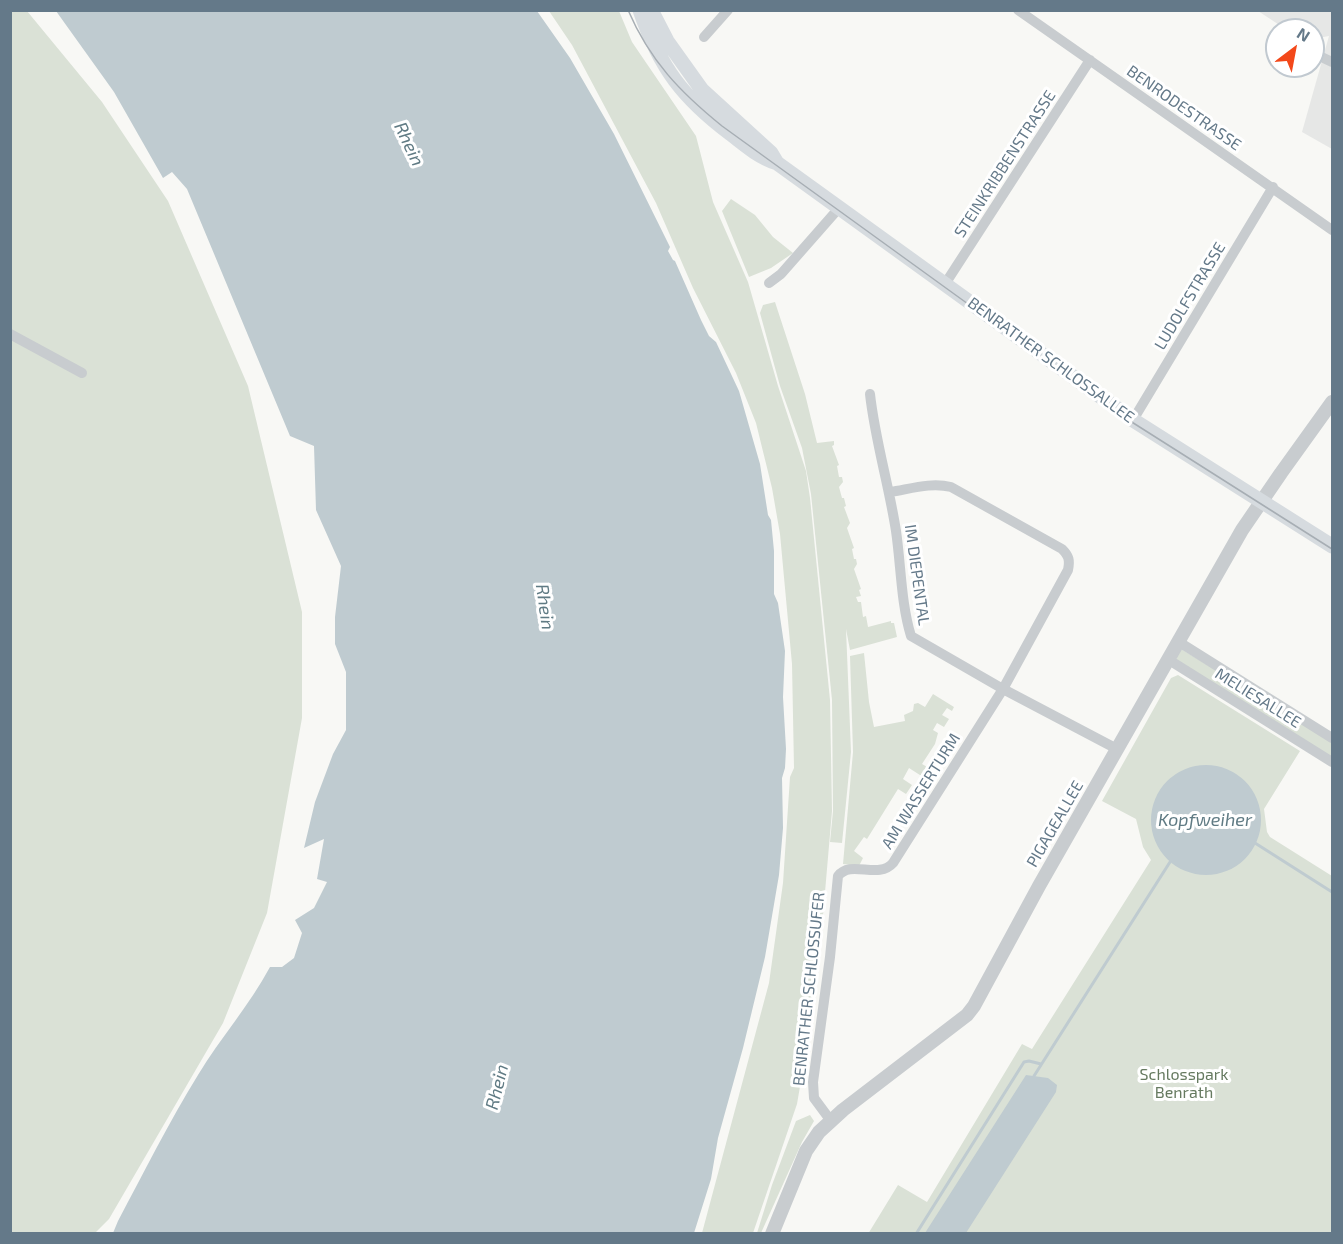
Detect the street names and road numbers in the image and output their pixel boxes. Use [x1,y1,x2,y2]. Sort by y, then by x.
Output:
street label: BENRODESTRASSE [1123,61,1245,155]
street label: STEINKRIBBENSTRASSE [950,87,1060,241]
street label: LUDOLFSTRASSE [1150,239,1230,353]
street label: BENRATHER SCHLOSSALLEE [964,293,1138,427]
street label: IM DIEPENTAL [900,523,934,627]
street label: MELIESALLEE [1212,664,1304,732]
street label: AM WASSERTURM [878,730,964,852]
street label: PIGAGEALLEE [1022,777,1088,871]
street label: BENRATHER SCHLOSSUFER [789,891,829,1087]

